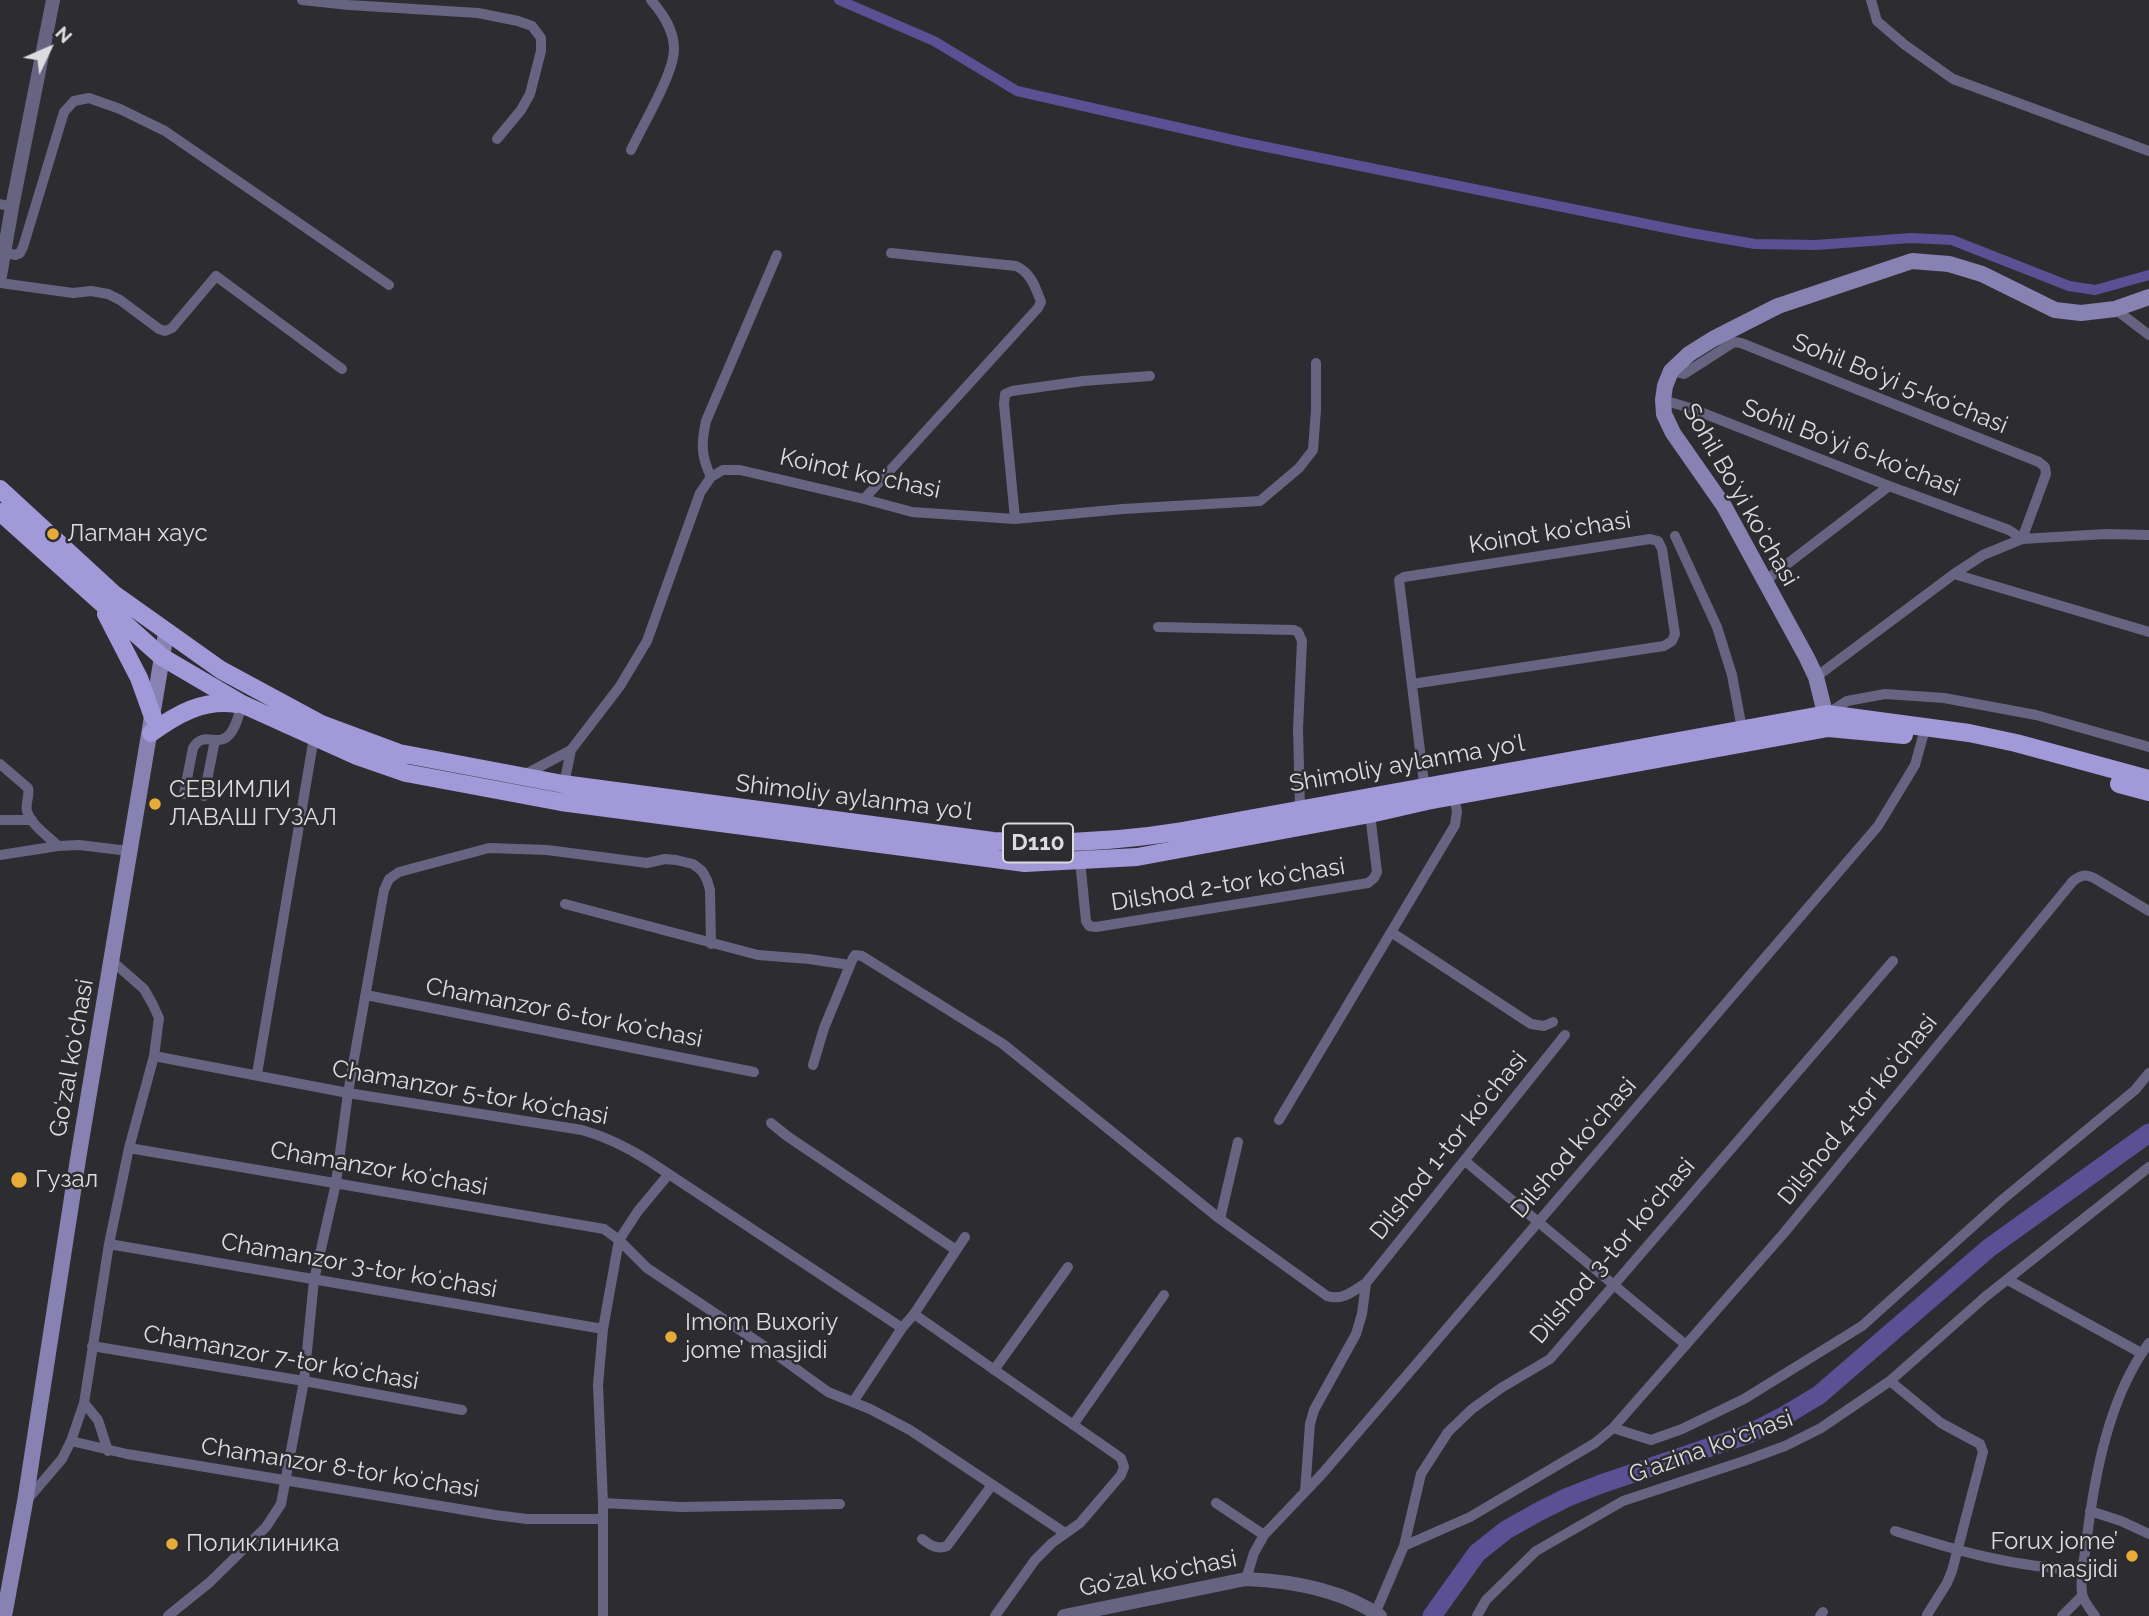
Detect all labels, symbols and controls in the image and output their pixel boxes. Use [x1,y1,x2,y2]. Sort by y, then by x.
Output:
north arrow [14,14,84,84]
text: N [51,22,77,47]
street label: Sohil Boʻyi 5-koʻchasi [1788,328,2012,440]
street label: Sohil Boʻyi 6-koʻchasi [1738,393,1964,503]
street label: Sohil Boʻyi koʻchasi [1676,399,1804,591]
street label: Koinot koʻchasi [777,443,943,505]
street label: Koinot koʻchasi [1467,506,1633,560]
place label: Лагман хаус [67,520,208,548]
marker: Лагман хаус [45,526,61,542]
street label: Shimoliy aylanma yoʻl [1287,729,1527,799]
street label: Shimoliy aylanma yoʻl [734,769,974,827]
place label: СЕВИМЛИ ЛАВАШ ГУЗАЛ [169,776,337,832]
marker: СЕВИМЛИ ЛАВАШ ГУЗАЛ [147,796,163,812]
road number: D110 [1003,824,1073,862]
street label: Dilshod 2-tor koʻchasi [1109,852,1347,918]
street label: Chamanzor 6-tor koʻchasi [423,972,705,1054]
street label: Goʻzal koʻchasi [44,977,100,1139]
street label: Dilshod 4-tor koʻchasi [1772,1009,1944,1211]
street label: Dilshod 1-tor koʻchasi [1364,1046,1534,1246]
street label: Chamanzor 5-tor koʻchasi [330,1055,610,1131]
street label: Dilshod koʻchasi [1505,1072,1643,1224]
street label: Chamanzor koʻchasi [268,1136,490,1202]
street label: Dilshod 3-tor koʻchasi [1525,1152,1701,1350]
place label: Гузал [35,1166,98,1194]
marker: Гузал [9,1170,29,1190]
street label: Chamanzor 3-tor koʻchasi [219,1228,499,1304]
place label: Imom Buxoriy jome’ masjidi [685,1309,838,1365]
street label: Chamanzor 7-tor koʻchasi [141,1320,421,1396]
marker: Imom Buxoriy jome’ masjidi [663,1329,679,1345]
street label: G'azina ko'chasi [1625,1404,1797,1490]
street label: Chamanzor 8-tor koʻchasi [199,1432,481,1504]
place label: Forux jome’ masjidi [1991,1528,2118,1584]
place label: Поликлиника [186,1530,339,1558]
marker: Поликлиника [164,1536,180,1552]
street label: Goʻzal koʻchasi [1077,1545,1239,1603]
marker: Forux jome’ masjidi [2124,1548,2140,1564]

